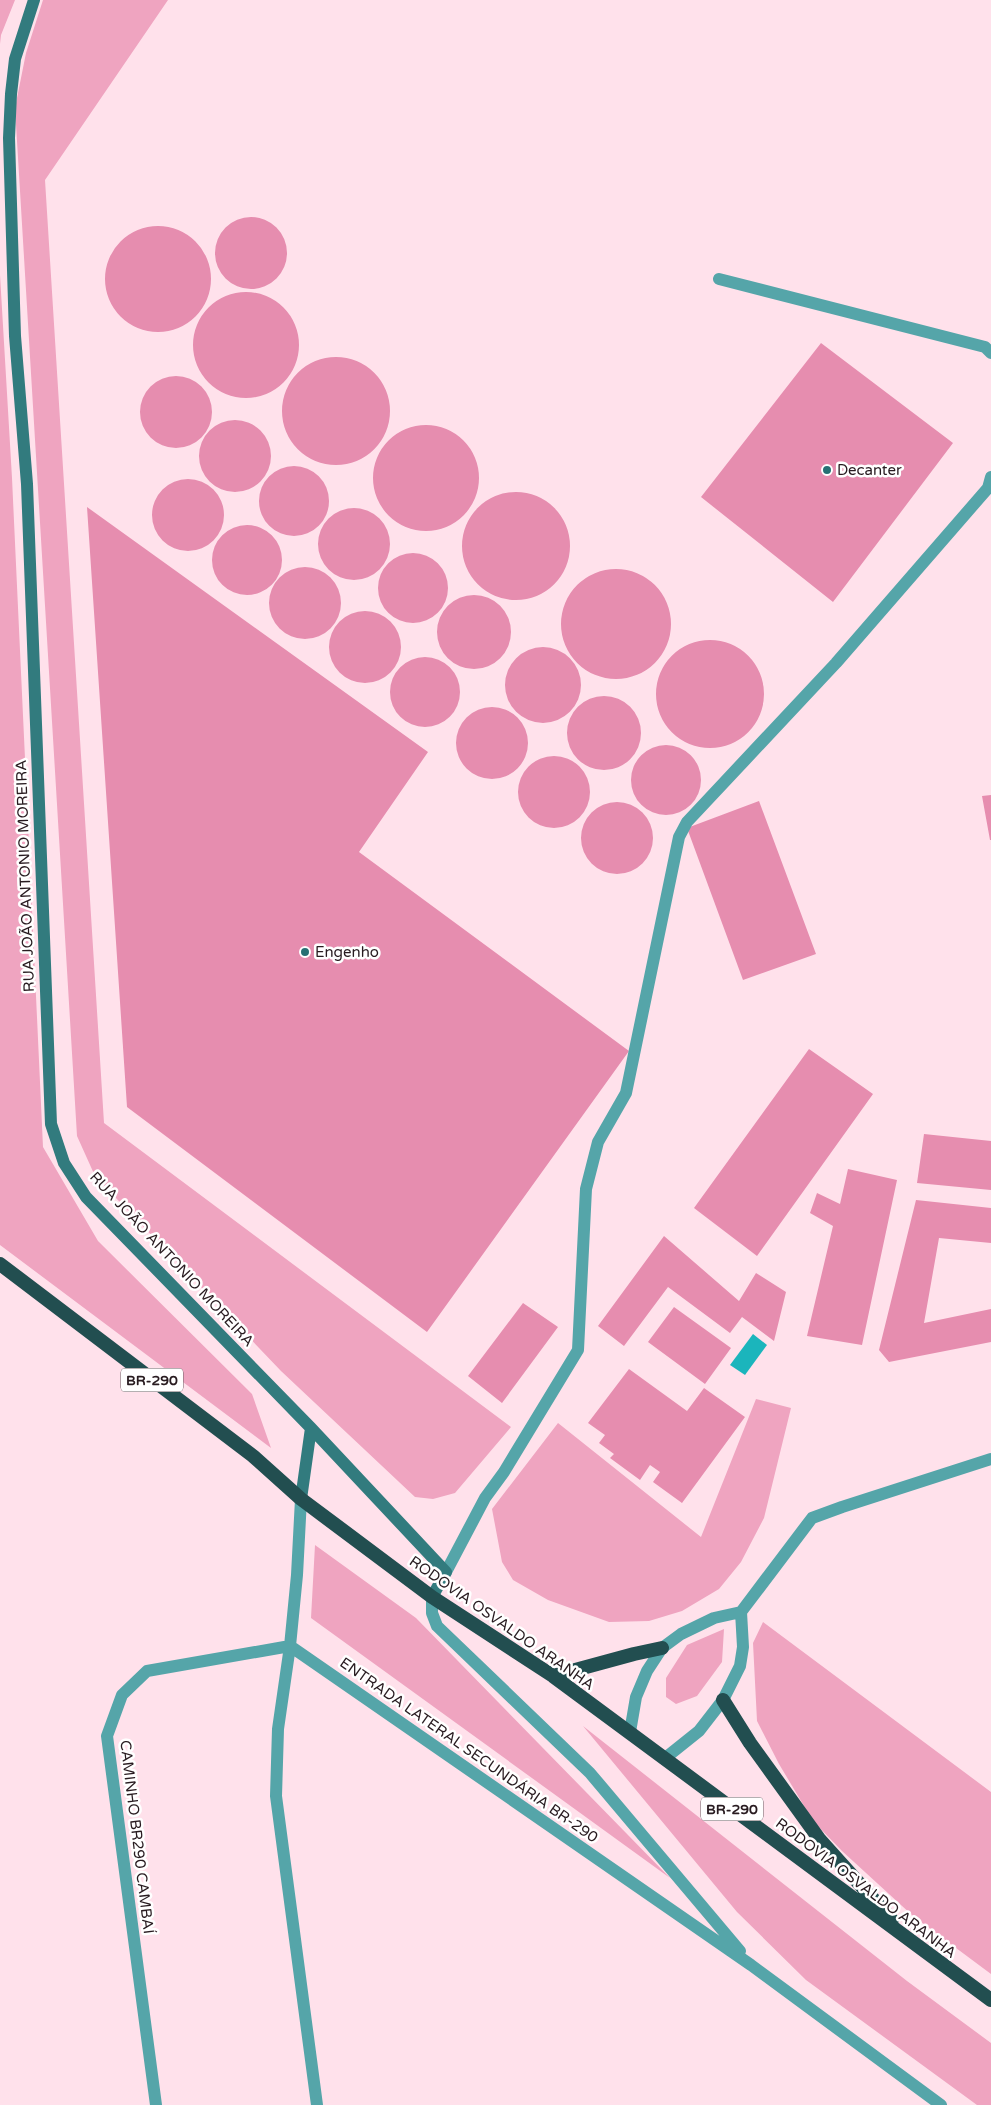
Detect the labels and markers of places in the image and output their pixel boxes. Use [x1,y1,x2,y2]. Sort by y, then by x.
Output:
place label: Decanter [837,461,902,479]
marker: Decanter [821,464,833,476]
place label: Engenho [315,943,379,961]
marker: Engenho [299,946,311,958]

